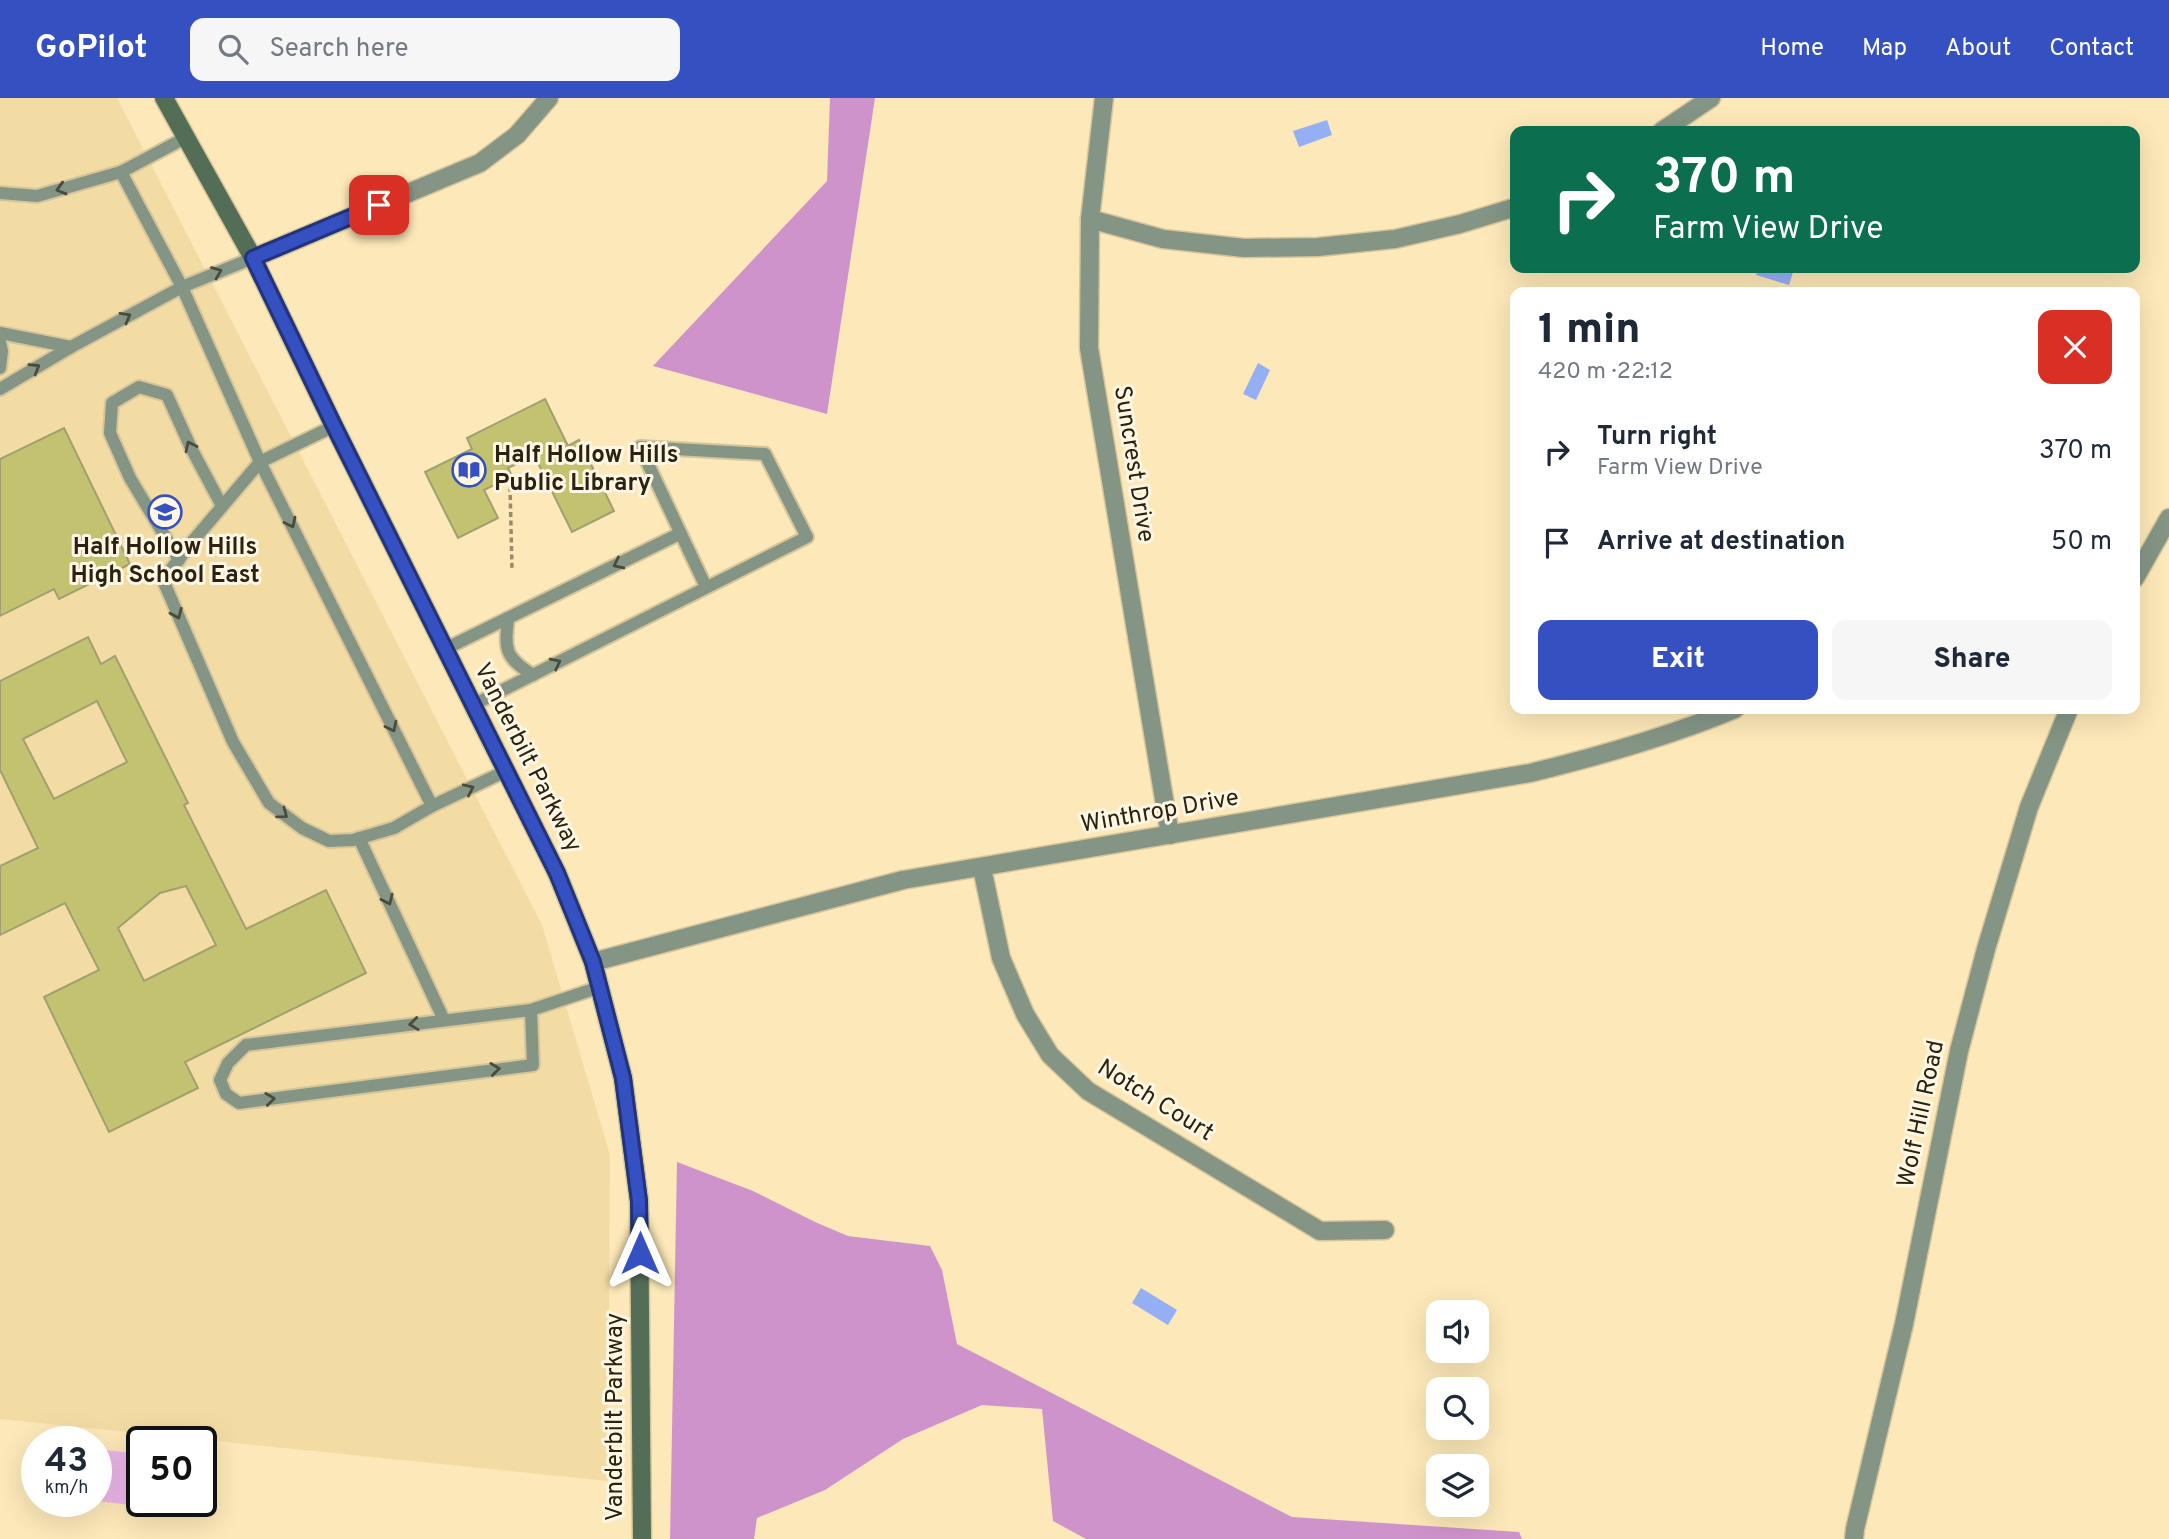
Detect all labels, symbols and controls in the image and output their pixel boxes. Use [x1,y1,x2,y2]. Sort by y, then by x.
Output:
search box [190,18,680,81]
text: GoPilot [35,28,148,70]
icon: search [214,30,252,68]
text: Search here [270,33,408,66]
text: Home [1760,34,1824,64]
text: Map [1862,34,1907,64]
text: About [1945,34,2011,64]
text: Contact [2049,34,2134,64]
text: 370 m [1653,149,1795,211]
icon: right [1538,154,1629,245]
pin [349,175,409,235]
one-way arrow [55,181,67,195]
icon: arrive [360,186,398,224]
text: Farm View Drive [1653,210,1883,250]
one-way arrow [211,267,223,281]
text: 1 min [1538,305,1641,358]
button: close [2038,310,2112,384]
one-way arrow [119,312,131,325]
text: 420 m · 22:12 [1538,358,1673,387]
one-way arrow [28,363,41,376]
street label: Suncrest Drive [1106,384,1160,544]
text: Turn right [1597,421,1717,454]
icon: right [1538,433,1576,471]
text: 370 m [2039,435,2112,468]
one-way arrow [185,441,199,453]
place label: Half Hollow Hills Public Library [494,441,678,499]
library icon: Half Hollow Hills Public Library [450,451,488,489]
text: Farm View Drive [1597,454,1763,483]
school or university icon: Half Hollow Hills High School East [146,493,184,531]
one-way arrow [282,516,296,528]
icon: arrive [1538,524,1576,562]
text: Arrive at destination [1597,526,1845,559]
text: 50 m [2051,526,2112,559]
place label: Half Hollow Hills High School East [70,533,260,591]
one-way arrow [613,556,625,570]
one-way arrow [169,608,183,620]
button: Exit [1538,620,1818,700]
button: Share [1832,620,2112,700]
street label: Vanderbilt Parkway [466,658,588,858]
one-way arrow [549,658,561,672]
one-way arrow [384,720,398,732]
one-way arrow [462,783,474,797]
street label: Winthrop Drive [1079,783,1241,841]
one-way arrow [275,805,288,818]
one-way arrow [380,893,394,905]
one-way arrow [408,1016,420,1031]
street label: Wolf Hill Road [1892,1038,1952,1190]
street label: Notch Court [1091,1053,1219,1149]
one-way arrow [490,1062,501,1077]
one-way arrow [264,1092,276,1107]
position arrow [603,1216,677,1290]
map controls [1426,1300,1489,1517]
button: sound [1426,1300,1489,1363]
street label: Vanderbilt Parkway [601,1313,631,1521]
button: search [1426,1377,1489,1440]
speed limit sign: 50 [126,1426,217,1517]
text: 43 [45,1440,88,1484]
button: layers [1426,1454,1489,1517]
text: km/h [45,1477,88,1500]

